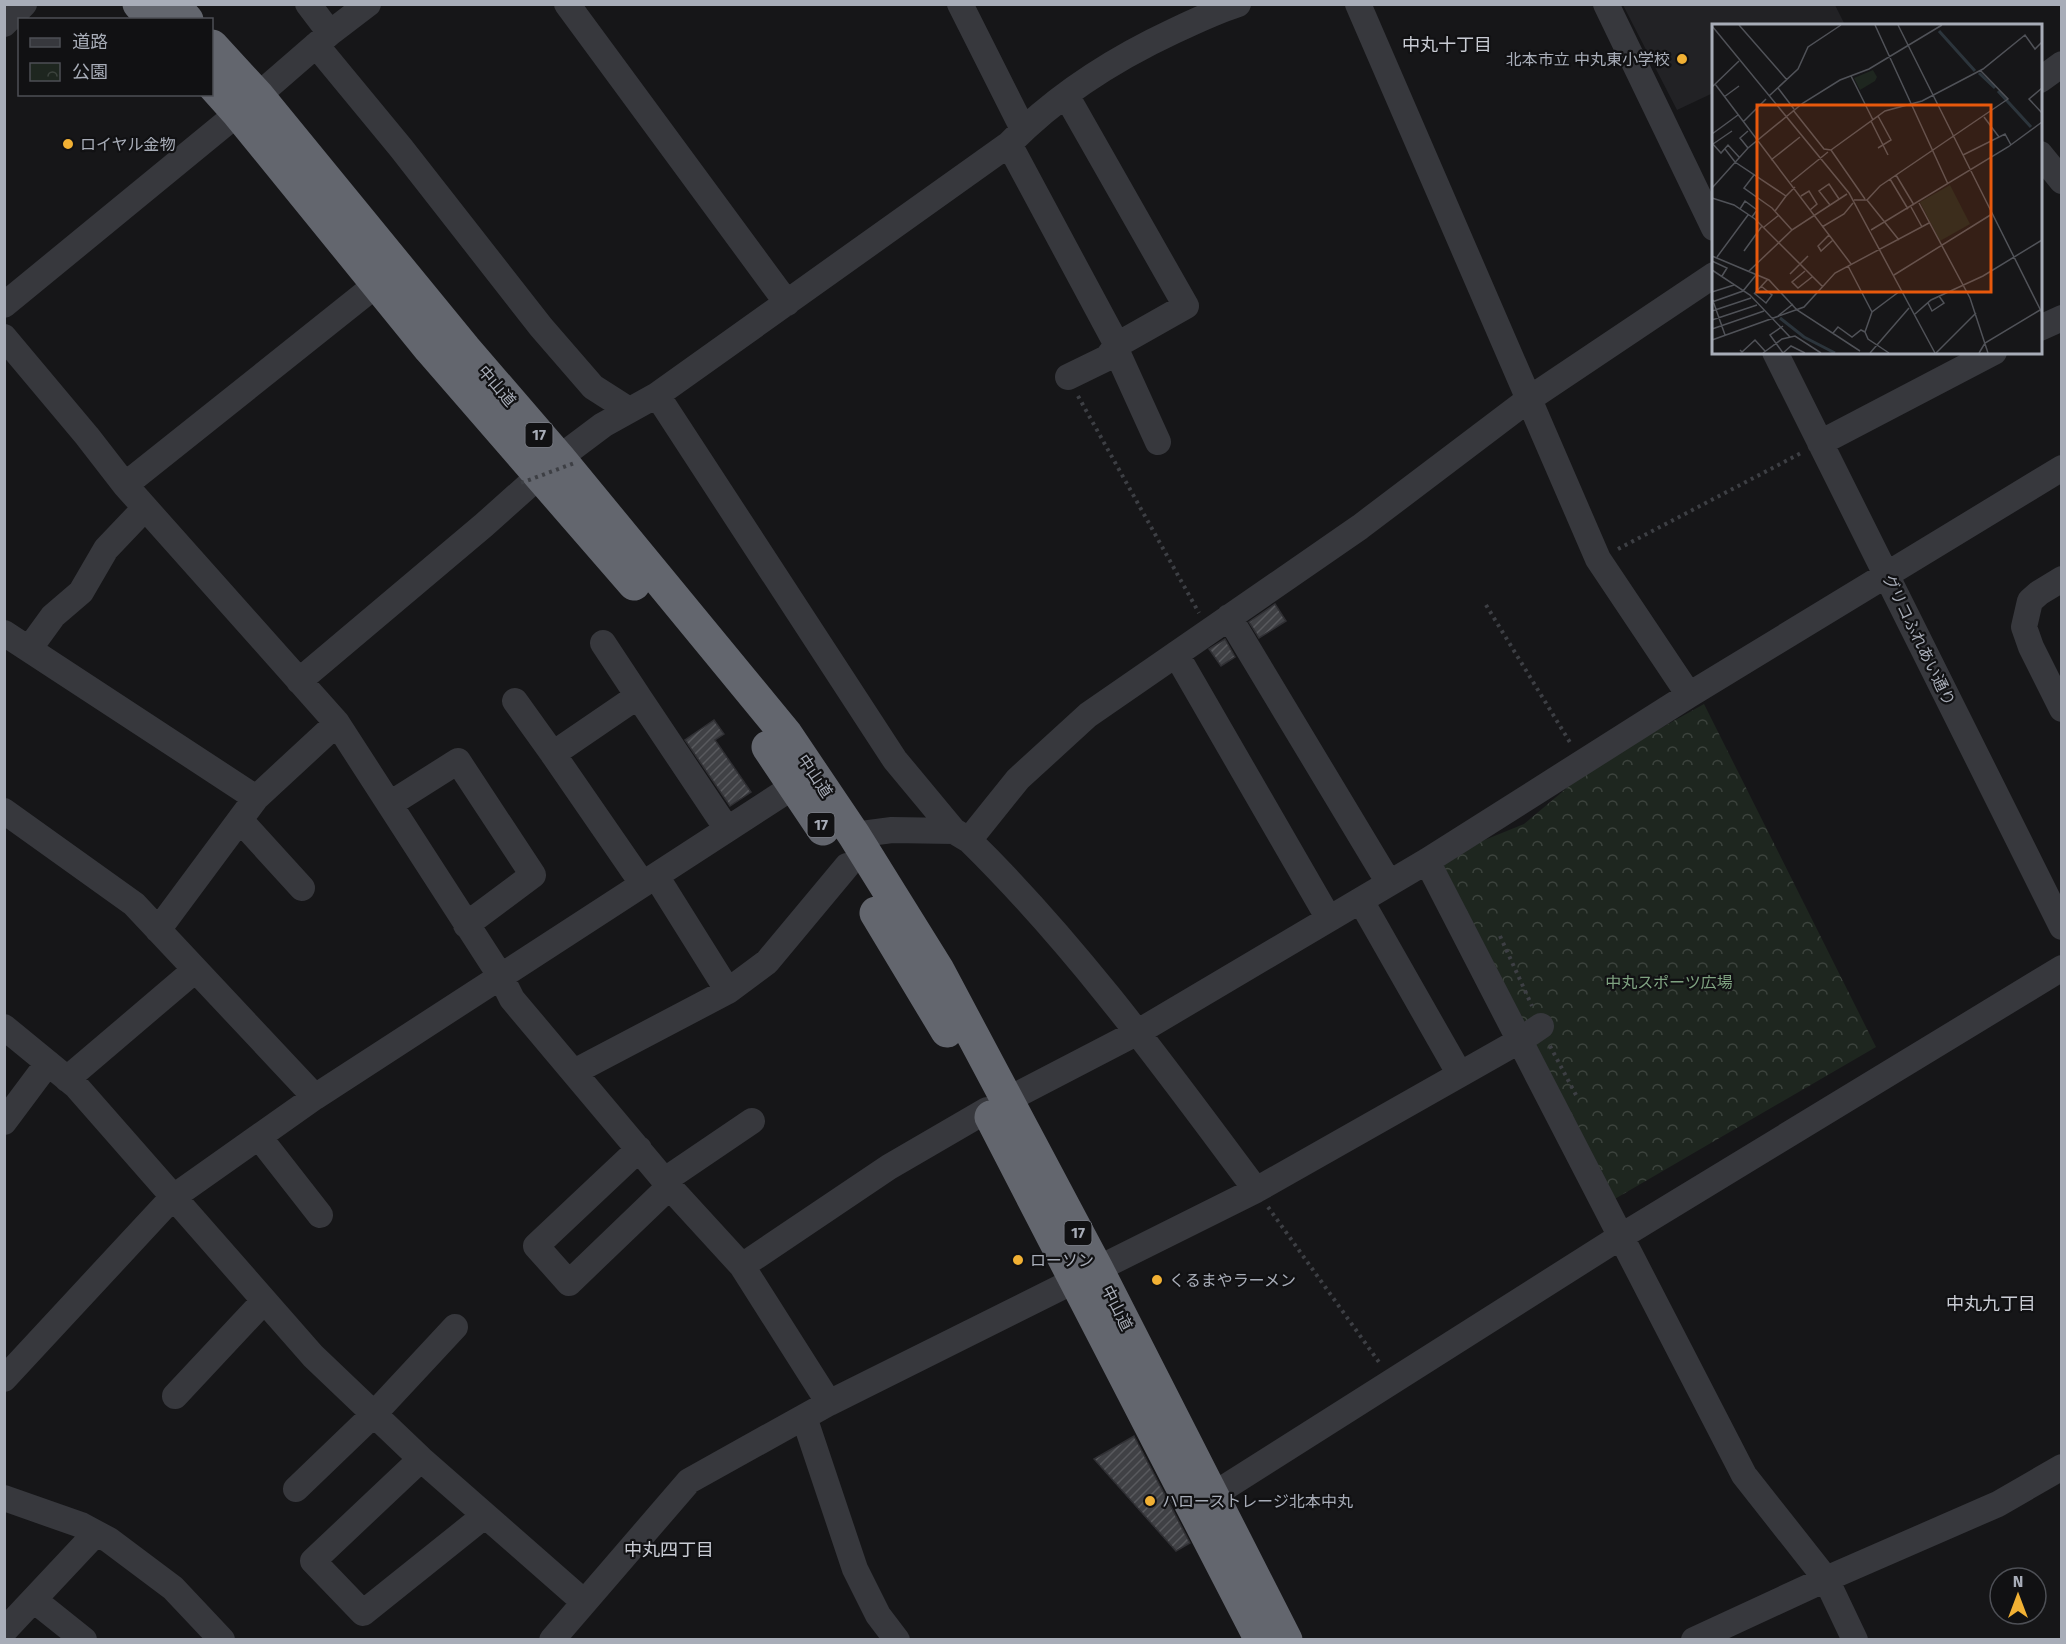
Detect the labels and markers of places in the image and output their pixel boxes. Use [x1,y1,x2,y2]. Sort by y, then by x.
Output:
place label: 北本市立 中丸東小学校 [1506,50,1670,69]
marker: 北本市立 中丸東小学校 [1675,52,1689,66]
place label: ロイヤル金物 [80,135,176,154]
marker: ロイヤル金物 [61,137,75,151]
place label: ローソン [1030,1251,1094,1270]
marker: ローソン [1011,1253,1025,1267]
place label: くるまやラーメン [1169,1271,1296,1290]
marker: くるまやラーメン [1150,1273,1164,1287]
place label: ハローストレージ北本中丸 [1162,1492,1353,1511]
marker: ハローストレージ北本中丸 [1143,1494,1157,1508]

